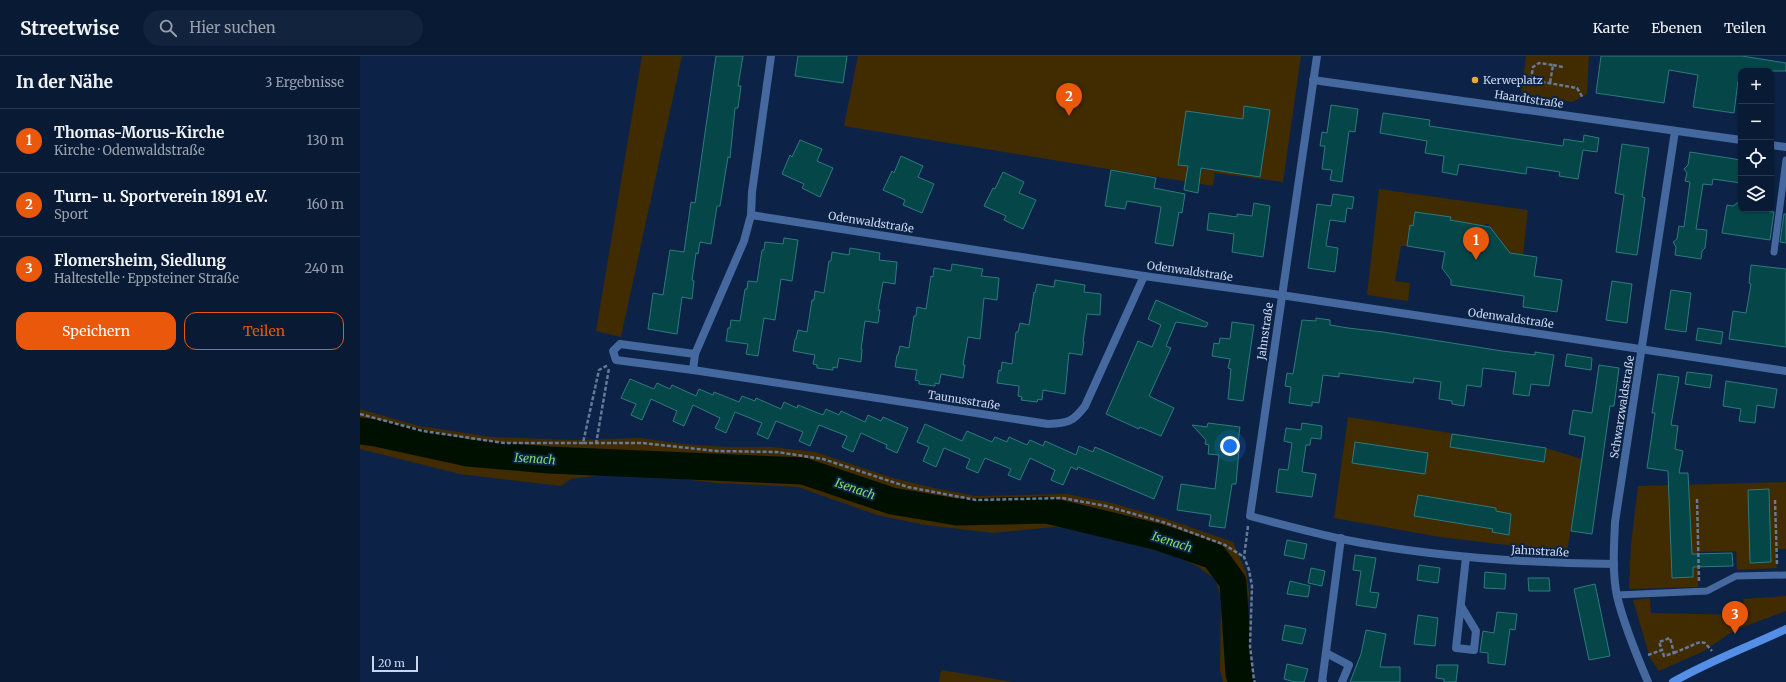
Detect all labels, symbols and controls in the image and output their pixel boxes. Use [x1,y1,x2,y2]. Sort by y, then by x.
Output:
search box [143,10,423,46]
text: Streetwise [20,16,119,40]
icon: search [157,17,179,39]
text: Hier suchen [189,18,276,37]
text: Karte [1593,19,1629,37]
text: Ebenen [1651,19,1702,37]
text: Teilen [1724,19,1766,37]
map controls [1738,68,1774,212]
button: + [1738,68,1774,104]
text: In der Nähe [16,71,113,93]
place label: Kerweplatz [1483,73,1543,87]
text: 3 Ergebnisse [265,74,344,91]
marker: Kerweplatz [1470,75,1480,85]
pin: 2 [1056,83,1082,116]
street label: Haardtstraße [1493,87,1565,111]
button: − [1738,104,1774,140]
text: Thomas-Morus-Kirche [54,123,224,142]
text: 1 [26,132,32,149]
text: 130 m [307,132,344,149]
button: locate [1738,140,1774,176]
text: Kirche · Odenwaldstraße [54,142,205,159]
button: layers [1738,176,1774,212]
text: Turn- u. Sportverein 1891 e.V. [54,187,268,206]
text: 2 [25,196,33,213]
text: 160 m [306,196,344,213]
text: Sport [54,206,88,223]
street label: Odenwaldstraße [827,208,915,236]
pin: 1 [1463,227,1489,260]
text: Flomersheim, Siedlung [54,251,226,270]
street label: Odenwaldstraße [1146,258,1234,284]
text: 3 [25,260,33,277]
text: 240 m [304,260,344,277]
text: Haltestelle · Eppsteiner Straße [54,270,239,287]
street label: Jahnstraße [1254,301,1276,362]
street label: Odenwaldstraße [1467,305,1555,331]
button: Speichern [16,312,176,350]
button: Teilen [184,312,344,350]
street label: Schwarzwaldstraße [1607,354,1637,460]
street label: Taunusstraße [927,387,1001,413]
your location [1220,436,1240,456]
water label: Isenach [514,450,556,467]
water label: Isenach [833,475,877,502]
water label: Isenach [1150,528,1194,555]
street label: Jahnstraße [1510,542,1569,560]
pin: 3 [1722,601,1748,634]
scale bar [372,654,418,673]
text: 20 m [378,656,405,670]

